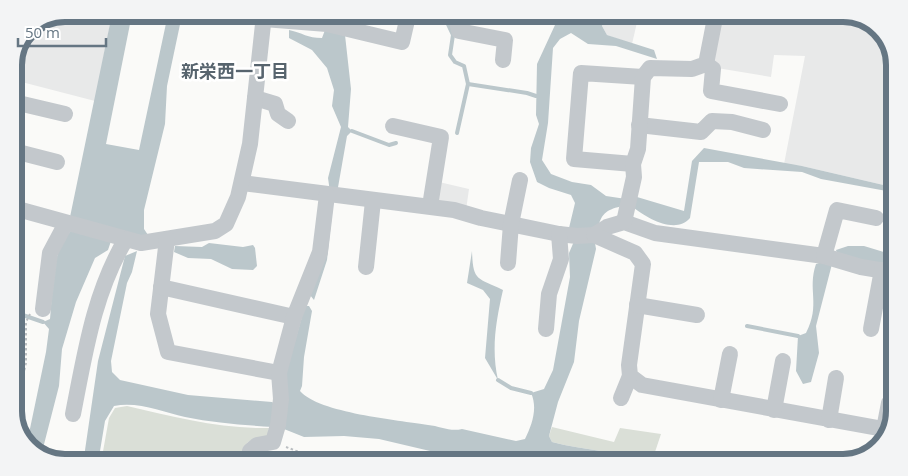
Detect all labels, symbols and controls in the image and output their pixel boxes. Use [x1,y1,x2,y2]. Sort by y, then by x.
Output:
scale bar [18,15,105,47]
text: 50 m [25,22,60,42]
district label: 新栄西一丁目 [181,59,289,83]

